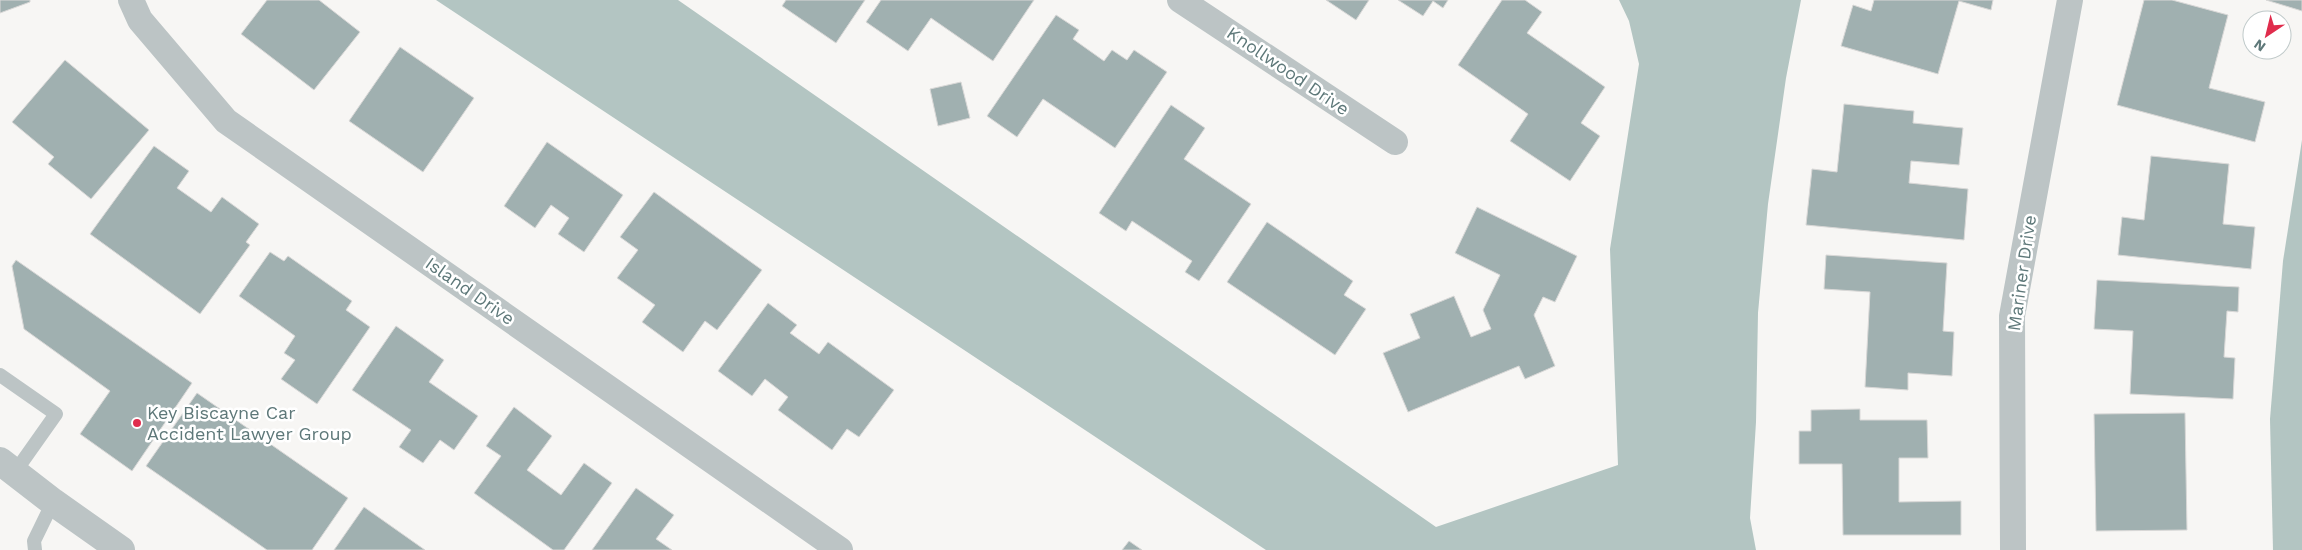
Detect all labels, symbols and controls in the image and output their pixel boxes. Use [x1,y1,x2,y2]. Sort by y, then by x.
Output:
north arrow [2242,10,2292,60]
street label: Knollwood Drive [1223,22,1353,119]
text: N [2251,36,2268,55]
street label: Mariner Drive [2003,214,2040,332]
street label: Island Drive [422,252,519,329]
place label: Key Biscayne Car Accident Lawyer Group [147,402,352,444]
marker: Key Biscayne Car Accident Lawyer Group [131,417,143,429]

